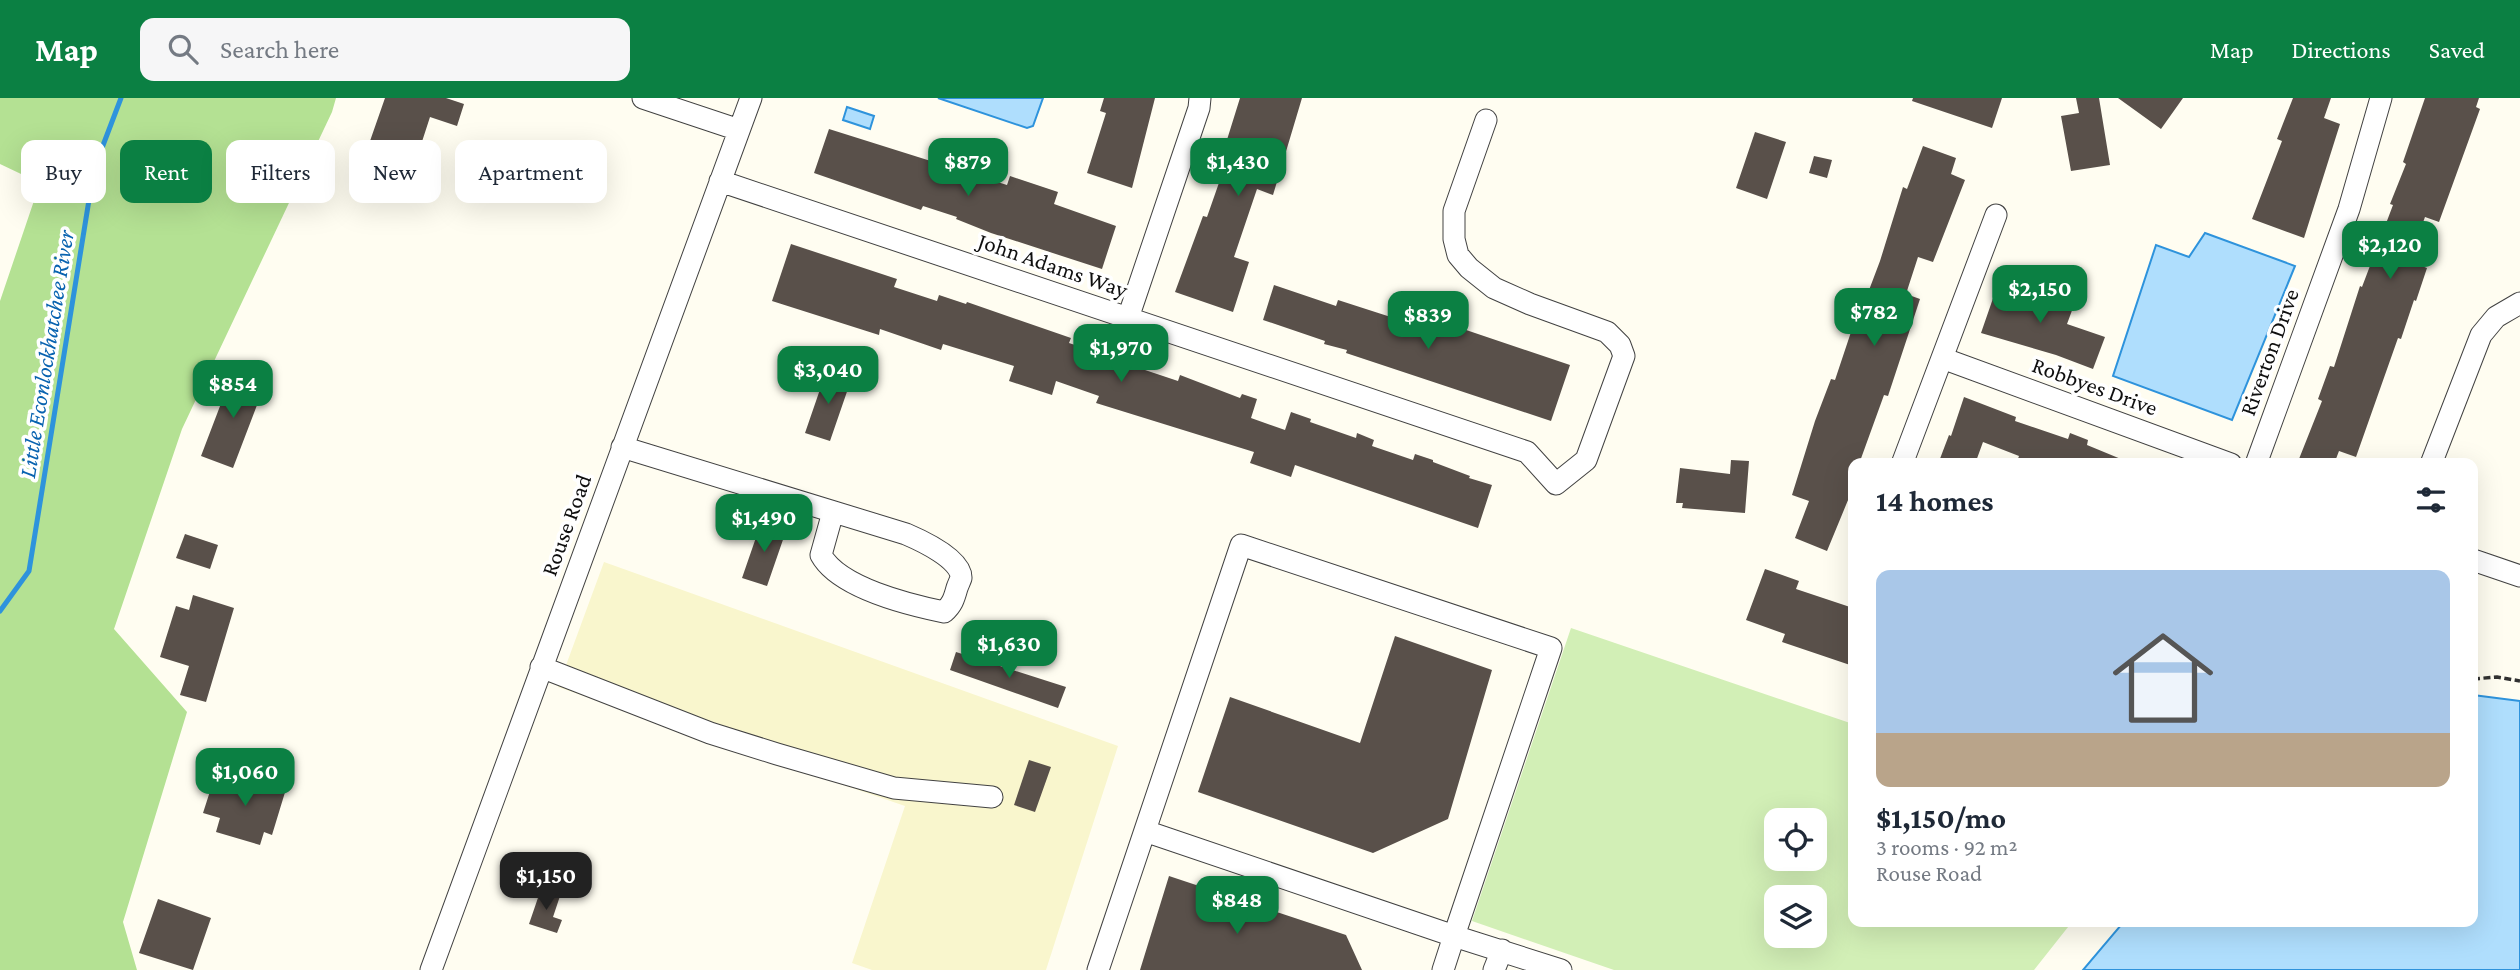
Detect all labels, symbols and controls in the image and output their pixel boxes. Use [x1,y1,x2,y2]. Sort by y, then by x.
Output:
search box [140,18,630,81]
icon: search [164,30,202,68]
text: Map [35,31,98,68]
text: Search here [220,35,339,64]
text: Map [2210,36,2254,63]
text: Directions [2292,36,2391,63]
text: Saved [2429,36,2485,63]
pin: $879 [927,139,1009,198]
pin: $1,430 [1181,139,1295,198]
chip: Buy [21,140,106,203]
chip: Rent [120,140,212,203]
chip: Filters [226,140,335,203]
chip: New [349,140,441,203]
chip: Apartment [455,140,607,203]
text: $879 [944,148,992,174]
text: $1,430 [1206,148,1270,174]
pin: $2,120 [2333,222,2447,281]
street label: John Adams Way [973,227,1131,303]
water label: Little Econlockhatchee River [13,228,79,480]
text: $2,120 [2358,231,2422,257]
pin: $2,150 [1983,266,2097,325]
text: $2,150 [2008,275,2072,301]
street label: Riverton Drive [2234,285,2304,419]
pin: $782 [1833,288,1915,348]
pin: $839 [1387,292,1469,351]
text: $782 [1850,298,1898,324]
text: $839 [1404,301,1452,327]
pin: $1,970 [1064,324,1178,384]
text: $1,970 [1089,334,1153,360]
pin: $3,040 [771,346,885,406]
street label: Robbyes Drive [2029,351,2161,421]
text: $3,040 [793,356,863,382]
pin: $854 [192,360,274,420]
text: $854 [209,370,257,396]
street label: Rouse Road [536,471,596,579]
icon: filters [2412,481,2450,519]
text: 14 homes [1876,484,1994,517]
pin: $1,490 [707,494,821,554]
text: $1,490 [732,504,796,530]
icon: home [2100,615,2226,741]
pin: $1,630 [952,620,1066,680]
text: $1,630 [977,630,1041,656]
pin: $1,060 [188,748,302,808]
text: $1,060 [212,758,278,784]
text: $1,150/mo [1876,801,2006,834]
map controls [1764,808,1827,948]
button: locate [1764,808,1827,871]
text: 3 rooms · 92 m² [1876,834,2017,860]
pin: $1,150 [489,852,603,912]
text: Rouse Road [1876,860,1982,886]
text: $1,150 [516,862,576,888]
pin: $848 [1196,876,1278,936]
button: layers [1764,885,1827,948]
text: $848 [1212,886,1262,912]

